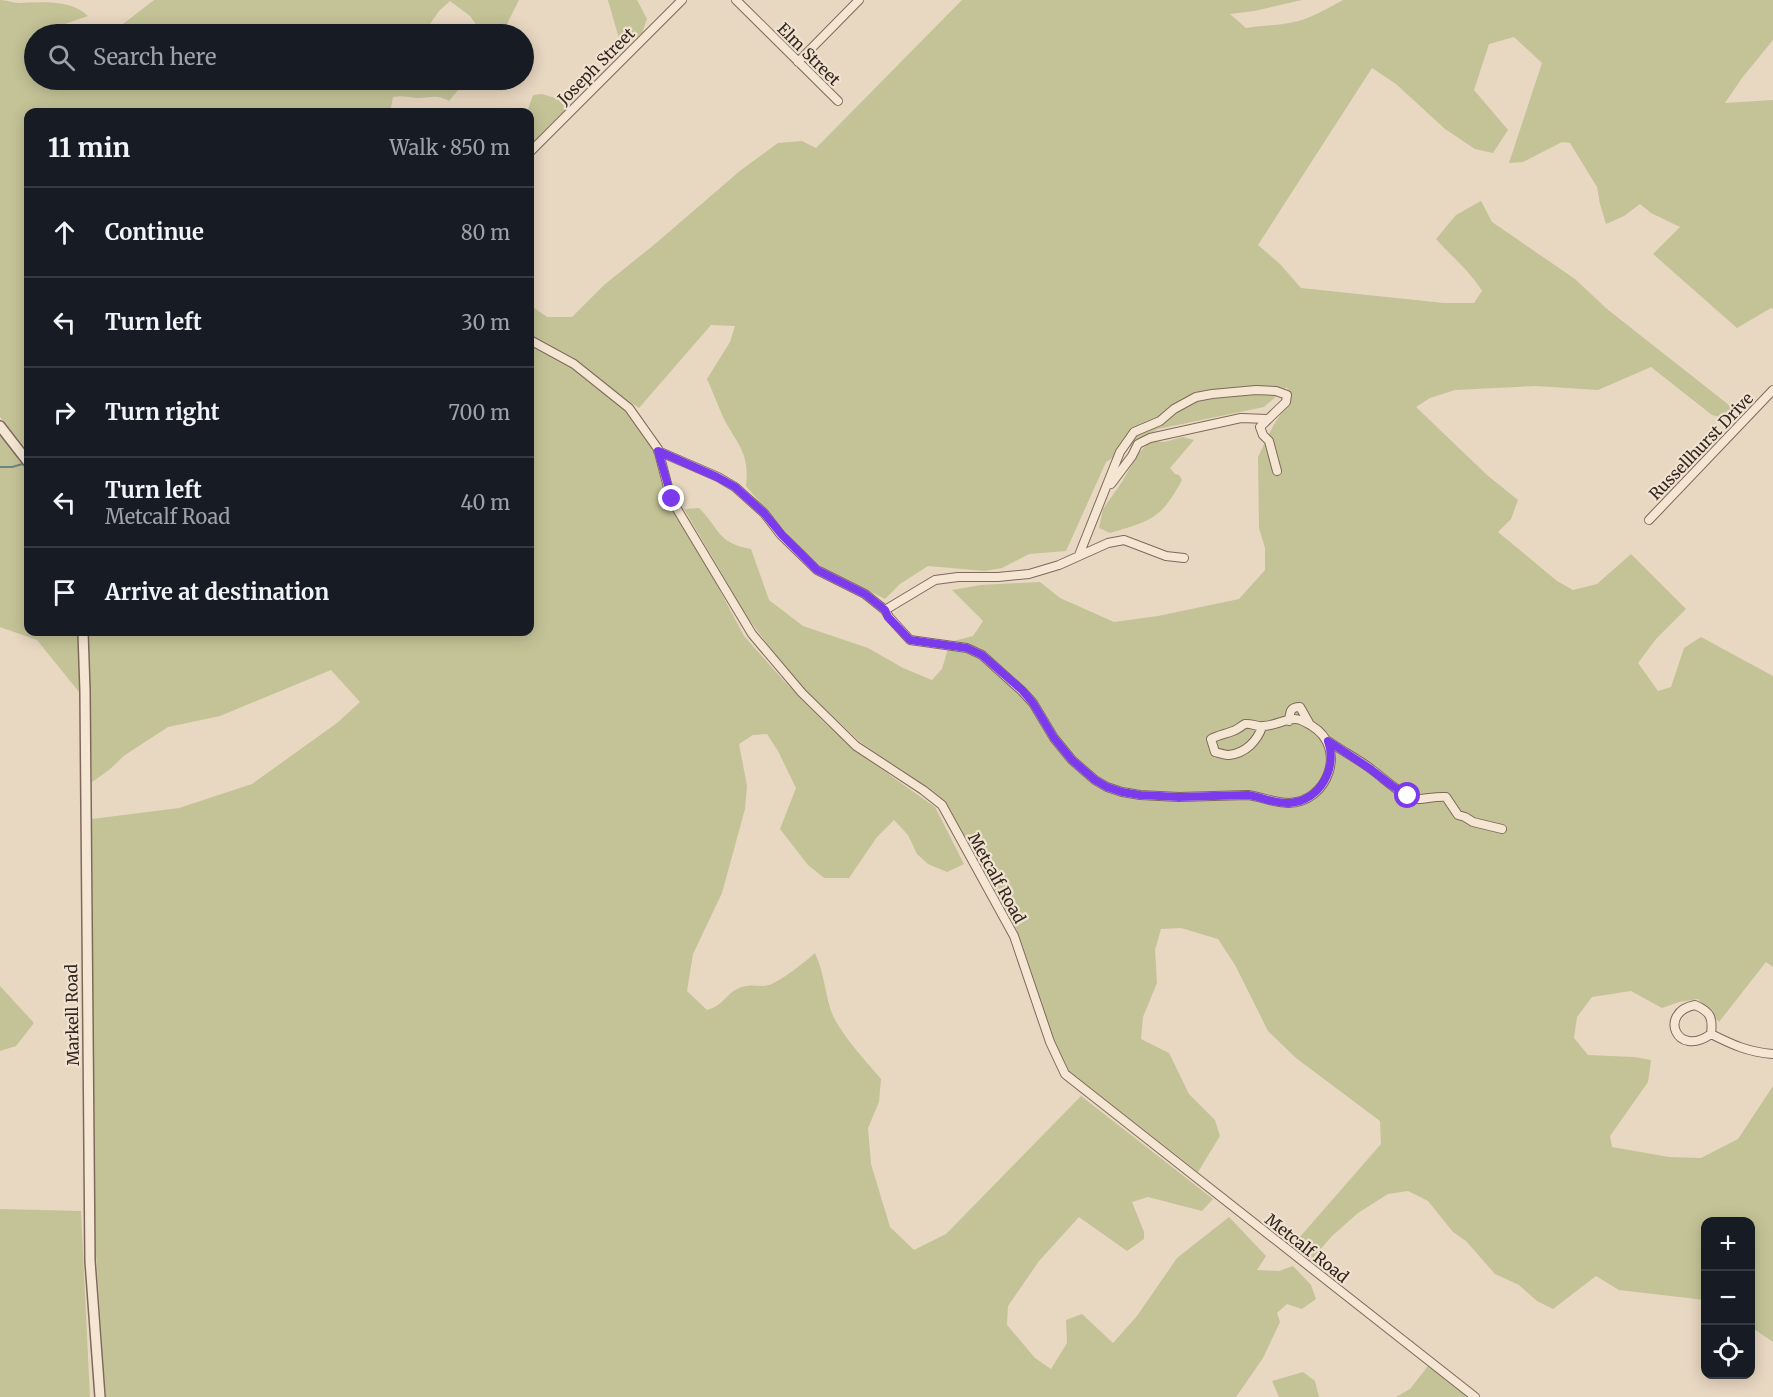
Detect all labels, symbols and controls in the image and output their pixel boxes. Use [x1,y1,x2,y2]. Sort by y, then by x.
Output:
street label: Elm Street [773,18,845,90]
street label: Joseph Street [553,23,639,109]
search box [24,24,534,90]
icon: search [45,41,78,74]
text: Search here [93,43,216,71]
text: 11 min [48,131,130,164]
text: Walk · 850 m [389,135,510,160]
icon: ahead [48,216,81,249]
text: Continue [105,218,204,246]
text: 80 m [461,220,510,245]
icon: left [48,306,81,339]
text: Turn left [105,308,202,336]
text: 30 m [461,310,510,335]
street label: Russellhurst Drive [1645,388,1757,504]
icon: right [48,396,81,429]
text: Turn right [105,398,219,426]
text: 700 m [449,400,510,425]
text: Turn left [105,476,202,504]
route end [658,485,684,511]
icon: left [48,486,81,519]
text: 40 m [460,490,510,515]
text: Metcalf Road [105,504,230,529]
icon: arrive [48,576,81,609]
text: Arrive at destination [105,578,329,606]
route start [1394,782,1420,808]
street label: Metcalf Road [964,829,1030,927]
street label: Markell Road [61,964,83,1066]
street label: Metcalf Road [1261,1209,1353,1287]
map controls [1701,1217,1755,1379]
button: + [1701,1217,1755,1271]
button: − [1701,1271,1755,1325]
button: locate [1701,1325,1755,1379]

